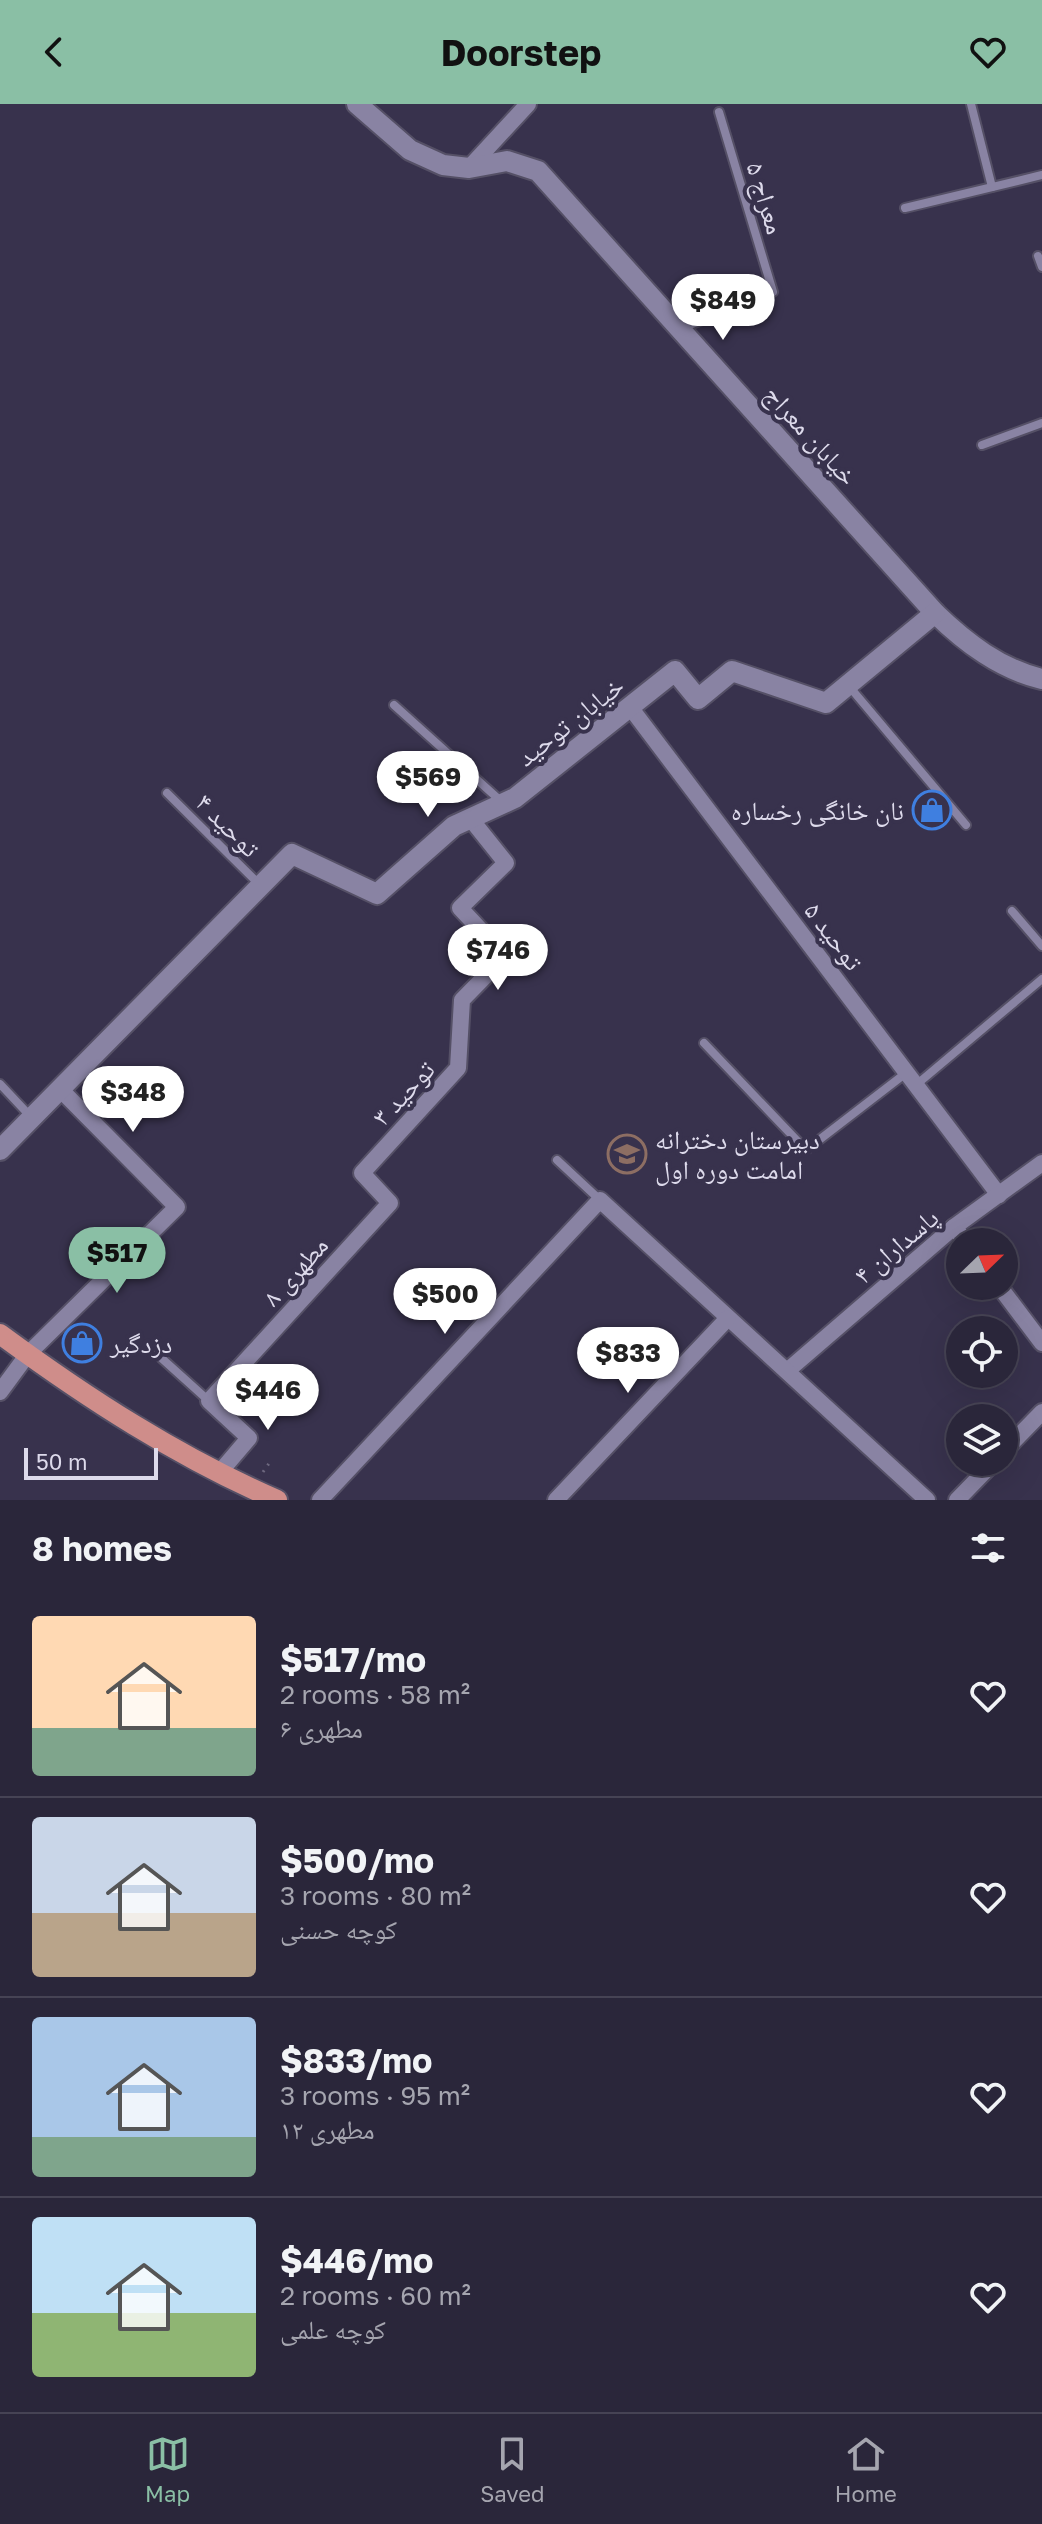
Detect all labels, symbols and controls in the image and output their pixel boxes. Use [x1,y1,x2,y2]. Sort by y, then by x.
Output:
icon: back [32,30,76,74]
icon: heart [966,30,1010,74]
text: Doorstep [441,31,601,74]
street label: معراج ۵ [739,158,792,238]
pin: $849 [676,274,770,342]
text: $849 [690,284,756,315]
street label: خیابان معراج [757,379,864,492]
street label: خیابان توحید [510,670,630,773]
pin: $569 [381,751,475,819]
text: $569 [395,761,461,792]
street label: توحید ۴ [190,787,267,864]
shop icon: نان خانگی رخساره [911,789,953,831]
place label: نان خانگی رخساره [731,795,904,827]
street label: توحید ۵ [798,896,870,977]
pin: $746 [451,924,545,992]
text: $746 [466,934,530,965]
street label: توحید ۳ [365,1054,441,1132]
pin: $348 [86,1066,180,1134]
text: $348 [100,1076,166,1107]
place label: دبیرستان دخترانه امامت دوره اول [655,1124,820,1186]
school or university icon: دبیرستان دخترانه امامت دوره اول [606,1133,648,1175]
street label: پاسداران ۴ [847,1202,945,1291]
pin: $517 [70,1227,164,1295]
north arrow [946,1228,1018,1300]
map controls [946,1228,1018,1476]
street label: مطهری ۸ [256,1230,335,1313]
text: $517 [87,1237,147,1268]
pin: $500 [398,1268,492,1336]
text: $500 [411,1278,479,1309]
button: locate [946,1316,1018,1388]
shop icon: دزدگیر [61,1322,103,1364]
pin: $833 [581,1327,675,1395]
place label: دزدگیر [109,1328,172,1359]
text: $833 [595,1337,661,1368]
pin: $446 [221,1364,315,1432]
text: $446 [235,1374,301,1405]
button: layers [946,1404,1018,1476]
scale bar [24,1444,158,1480]
text: 50 m [36,1448,87,1475]
icon: filters [966,1526,1010,1570]
text: 8 homes [32,1528,172,1568]
text: $517/mo [280,1639,426,1679]
icon: home [96,1648,192,1744]
icon: heart [966,1674,1010,1718]
text: 2 rooms · 58 m² [280,1679,470,1710]
text: مطهری ۶ [280,1713,363,1744]
text: $500/mo [280,1840,434,1880]
icon: home [96,1849,192,1945]
icon: heart [966,1875,1010,1919]
text: 3 rooms · 80 m² [280,1880,471,1911]
text: کوچه حسنی [280,1914,397,1945]
text: $833/mo [280,2040,433,2080]
icon: home [96,2049,192,2145]
icon: heart [966,2075,1010,2119]
text: 3 rooms · 95 m² [280,2080,470,2111]
text: مطهری ۱۲ [280,2114,375,2145]
text: $446/mo [280,2240,433,2280]
icon: home [96,2249,192,2345]
icon: heart [966,2275,1010,2319]
text: 2 rooms · 60 m² [280,2280,471,2311]
text: کوچه علمی [280,2314,386,2345]
tab: Map [145,2432,190,2507]
tab: Saved [480,2432,544,2507]
tab: Home [835,2432,897,2507]

